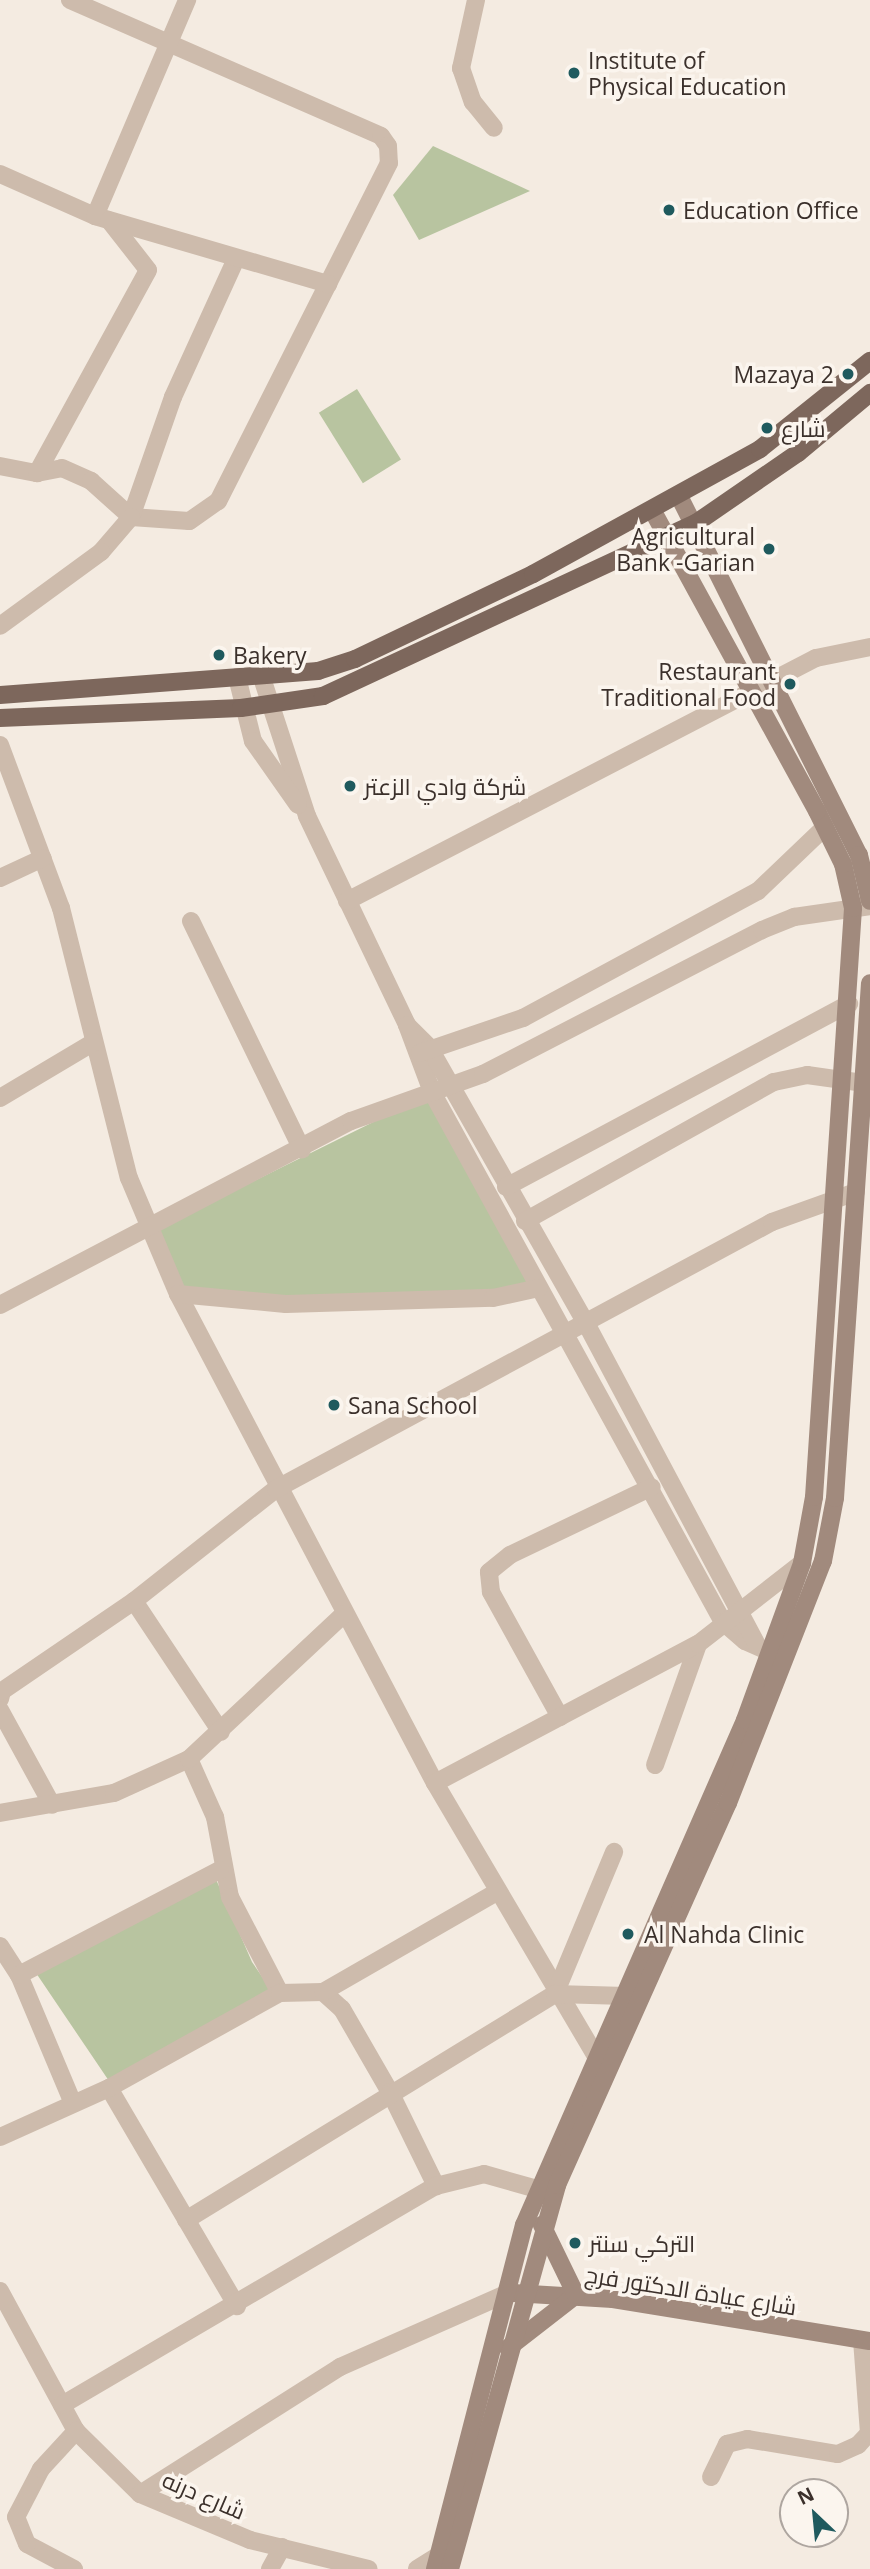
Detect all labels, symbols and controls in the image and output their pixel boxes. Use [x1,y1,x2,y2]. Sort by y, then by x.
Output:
place label: Institute of Physical Education [588,46,787,100]
marker: Institute of Physical Education [566,65,582,81]
place label: Education Office [683,196,859,224]
marker: Education Office [661,202,677,218]
place label: Mazaya 2 [734,360,834,388]
marker: Mazaya 2 [840,366,856,382]
place label: شارع [781,414,826,442]
marker: شارع [759,420,775,436]
place label: Agricultural Bank -Garian [616,522,755,576]
marker: Agricultural Bank -Garian [761,541,777,557]
place label: Bakery [233,641,307,669]
marker: Bakery [211,647,227,663]
place label: Restaurant Traditional Food [601,657,776,711]
marker: Restaurant Traditional Food [782,676,798,692]
place label: شركة وادي الزعتر [364,772,526,800]
marker: شركة وادي الزعتر [342,778,358,794]
place label: Sana School [348,1391,477,1419]
marker: Sana School [326,1397,342,1413]
place label: Al Nahda Clinic [644,1920,804,1948]
marker: Al Nahda Clinic [618,1924,638,1944]
place label: التركي سنتر [589,2229,695,2257]
marker: التركي سنتر [567,2235,583,2251]
street label: شارع عيادة الدكتور فرج [583,2260,799,2320]
street label: شارع درنه [159,2465,249,2525]
north arrow [779,2478,849,2548]
text: N [793,2481,818,2511]

